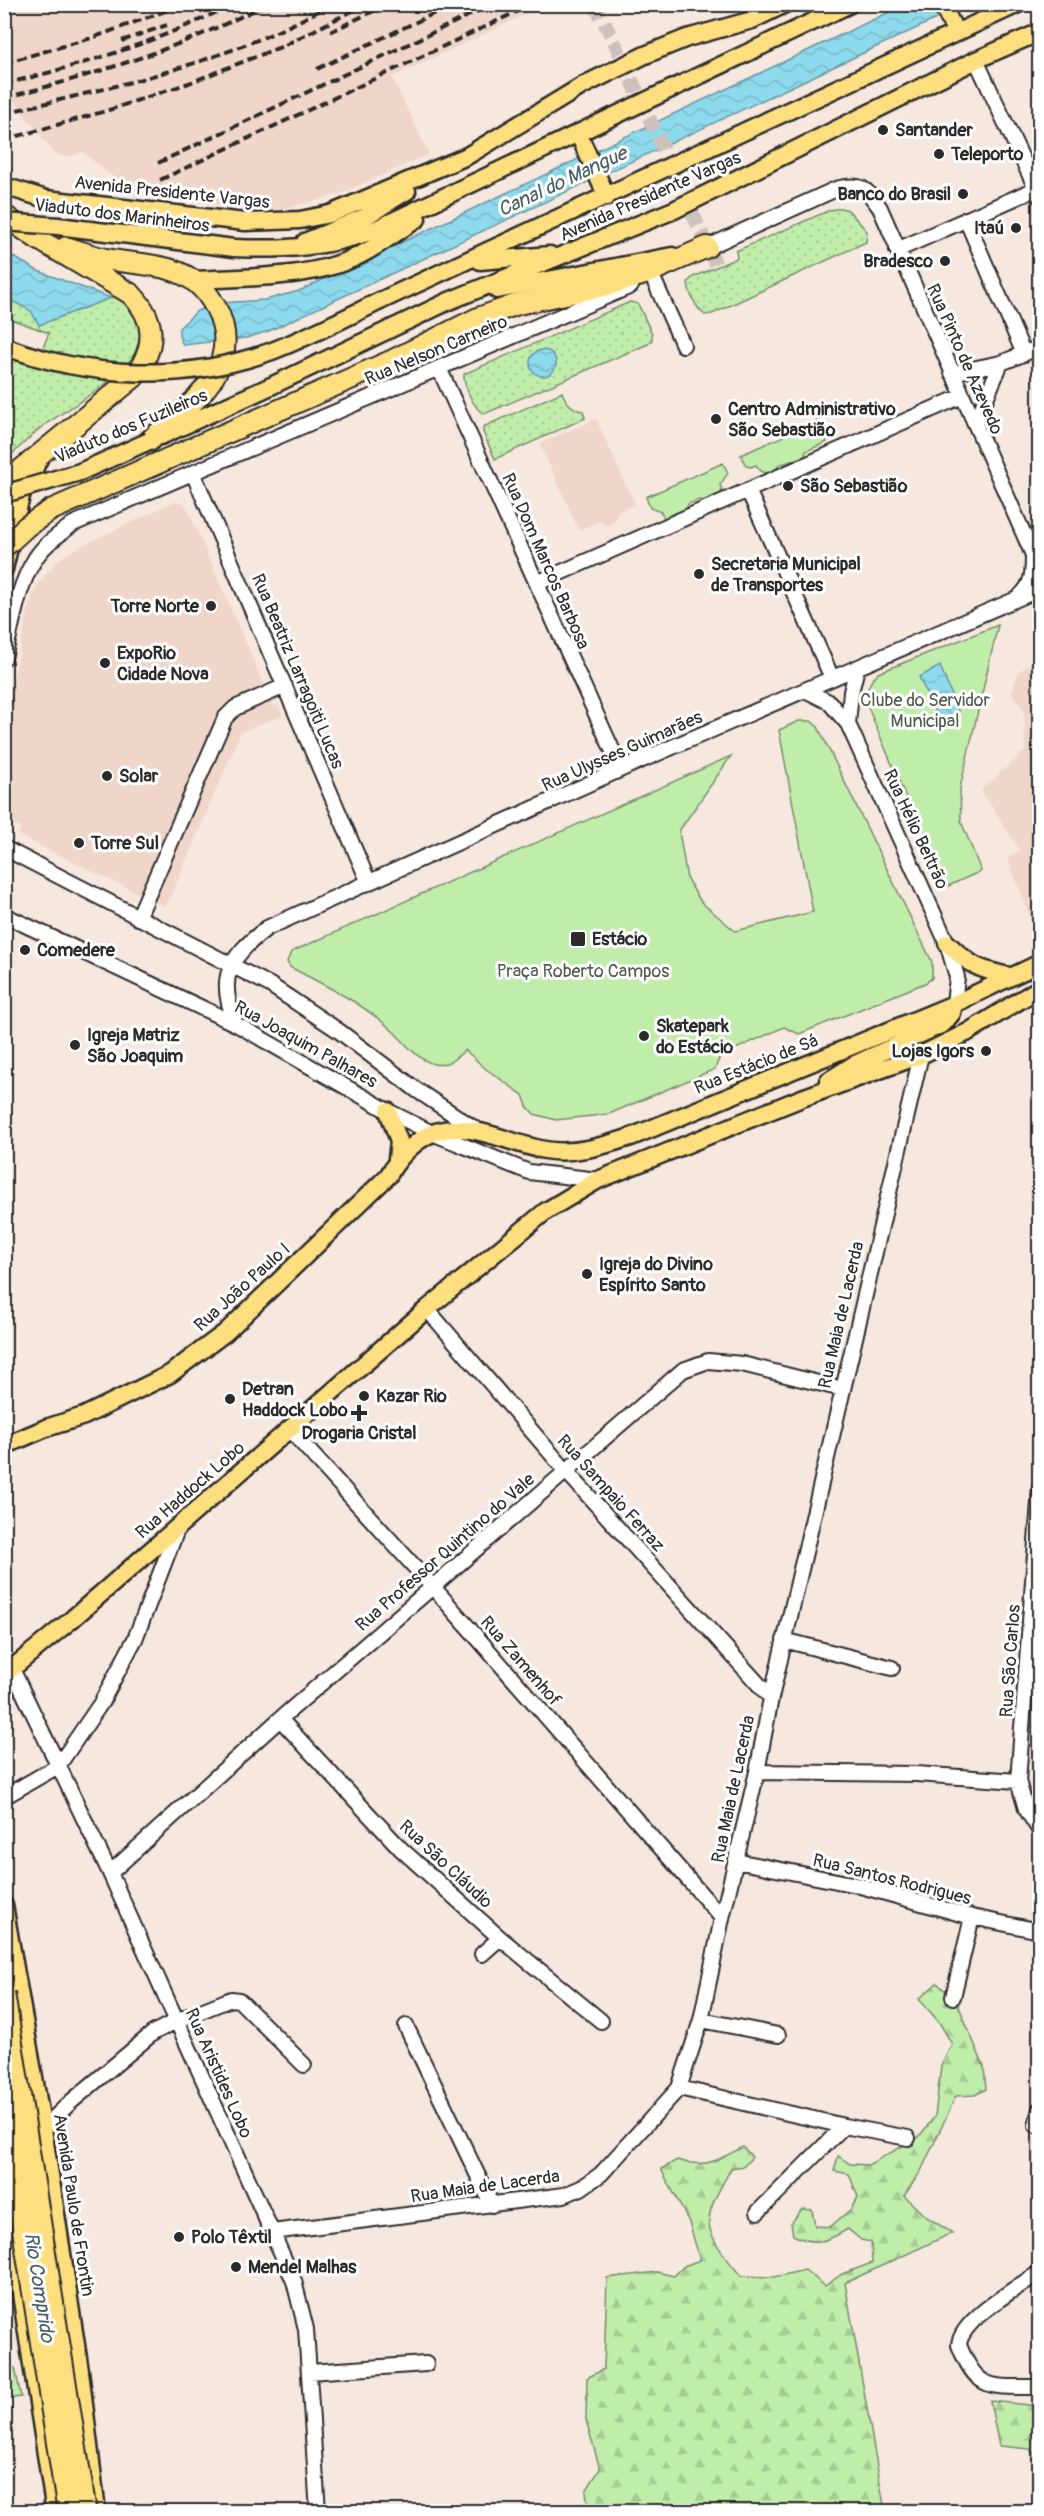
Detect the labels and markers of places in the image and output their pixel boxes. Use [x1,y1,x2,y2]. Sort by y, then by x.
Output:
place label: Santander [895,119,973,142]
marker: Santander [876,123,890,137]
place label: Teleporto [950,143,1024,166]
marker: Teleporto [932,147,946,161]
place label: Banco do Brasil [838,183,951,206]
marker: Banco do Brasil [956,187,970,201]
place label: Itaú [974,217,1004,240]
marker: Itaú [1009,221,1023,235]
place label: Bradesco [863,250,933,273]
marker: Bradesco [938,254,952,268]
place label: Centro Administrativo São Sebastião [728,398,896,442]
marker: Centro Administrativo São Sebastião [709,412,723,426]
place label: São Sebastião [800,475,908,498]
marker: São Sebastião [781,479,795,493]
place label: Secretaria Municipal de Transportes [711,553,861,597]
marker: Secretaria Municipal de Transportes [692,567,706,581]
place label: Torre Norte [109,595,200,618]
marker: Torre Norte [204,599,218,613]
place label: ExpoRio Cidade Nova [117,642,209,686]
marker: ExpoRio Cidade Nova [98,656,112,670]
place label: Solar [119,765,159,788]
marker: Solar [100,769,114,783]
place label: Torre Sul [90,832,159,855]
marker: Torre Sul [72,836,86,850]
place label: Estácio [592,928,647,951]
marker: Estácio [569,930,587,948]
place label: Comedere [37,939,116,962]
marker: Comedere [18,943,32,957]
place label: Skatepark do Estácio [656,1015,733,1059]
place label: Igreja Matriz São Joaquim [87,1024,183,1068]
marker: Skatepark do Estácio [637,1029,651,1043]
marker: Igreja Matriz São Joaquim [68,1038,82,1052]
place label: Lojas Igors [891,1040,975,1063]
marker: Lojas Igors [979,1044,993,1058]
place label: Igreja do Divino Espírito Santo [599,1253,713,1297]
marker: Igreja do Divino Espírito Santo [580,1267,594,1281]
place label: Detran Haddock Lobo [242,1378,348,1422]
place label: Kazar Rio [376,1385,447,1408]
marker: Kazar Rio [357,1389,371,1403]
marker: Detran Haddock Lobo [223,1392,237,1406]
marker: Drogaria Cristal [352,1406,366,1420]
place label: Drogaria Cristal [301,1422,417,1445]
place label: Polo Têxtil [191,2226,272,2249]
marker: Polo Têxtil [172,2230,186,2244]
place label: Mendel Malhas [248,2256,357,2279]
marker: Mendel Malhas [229,2260,243,2274]

